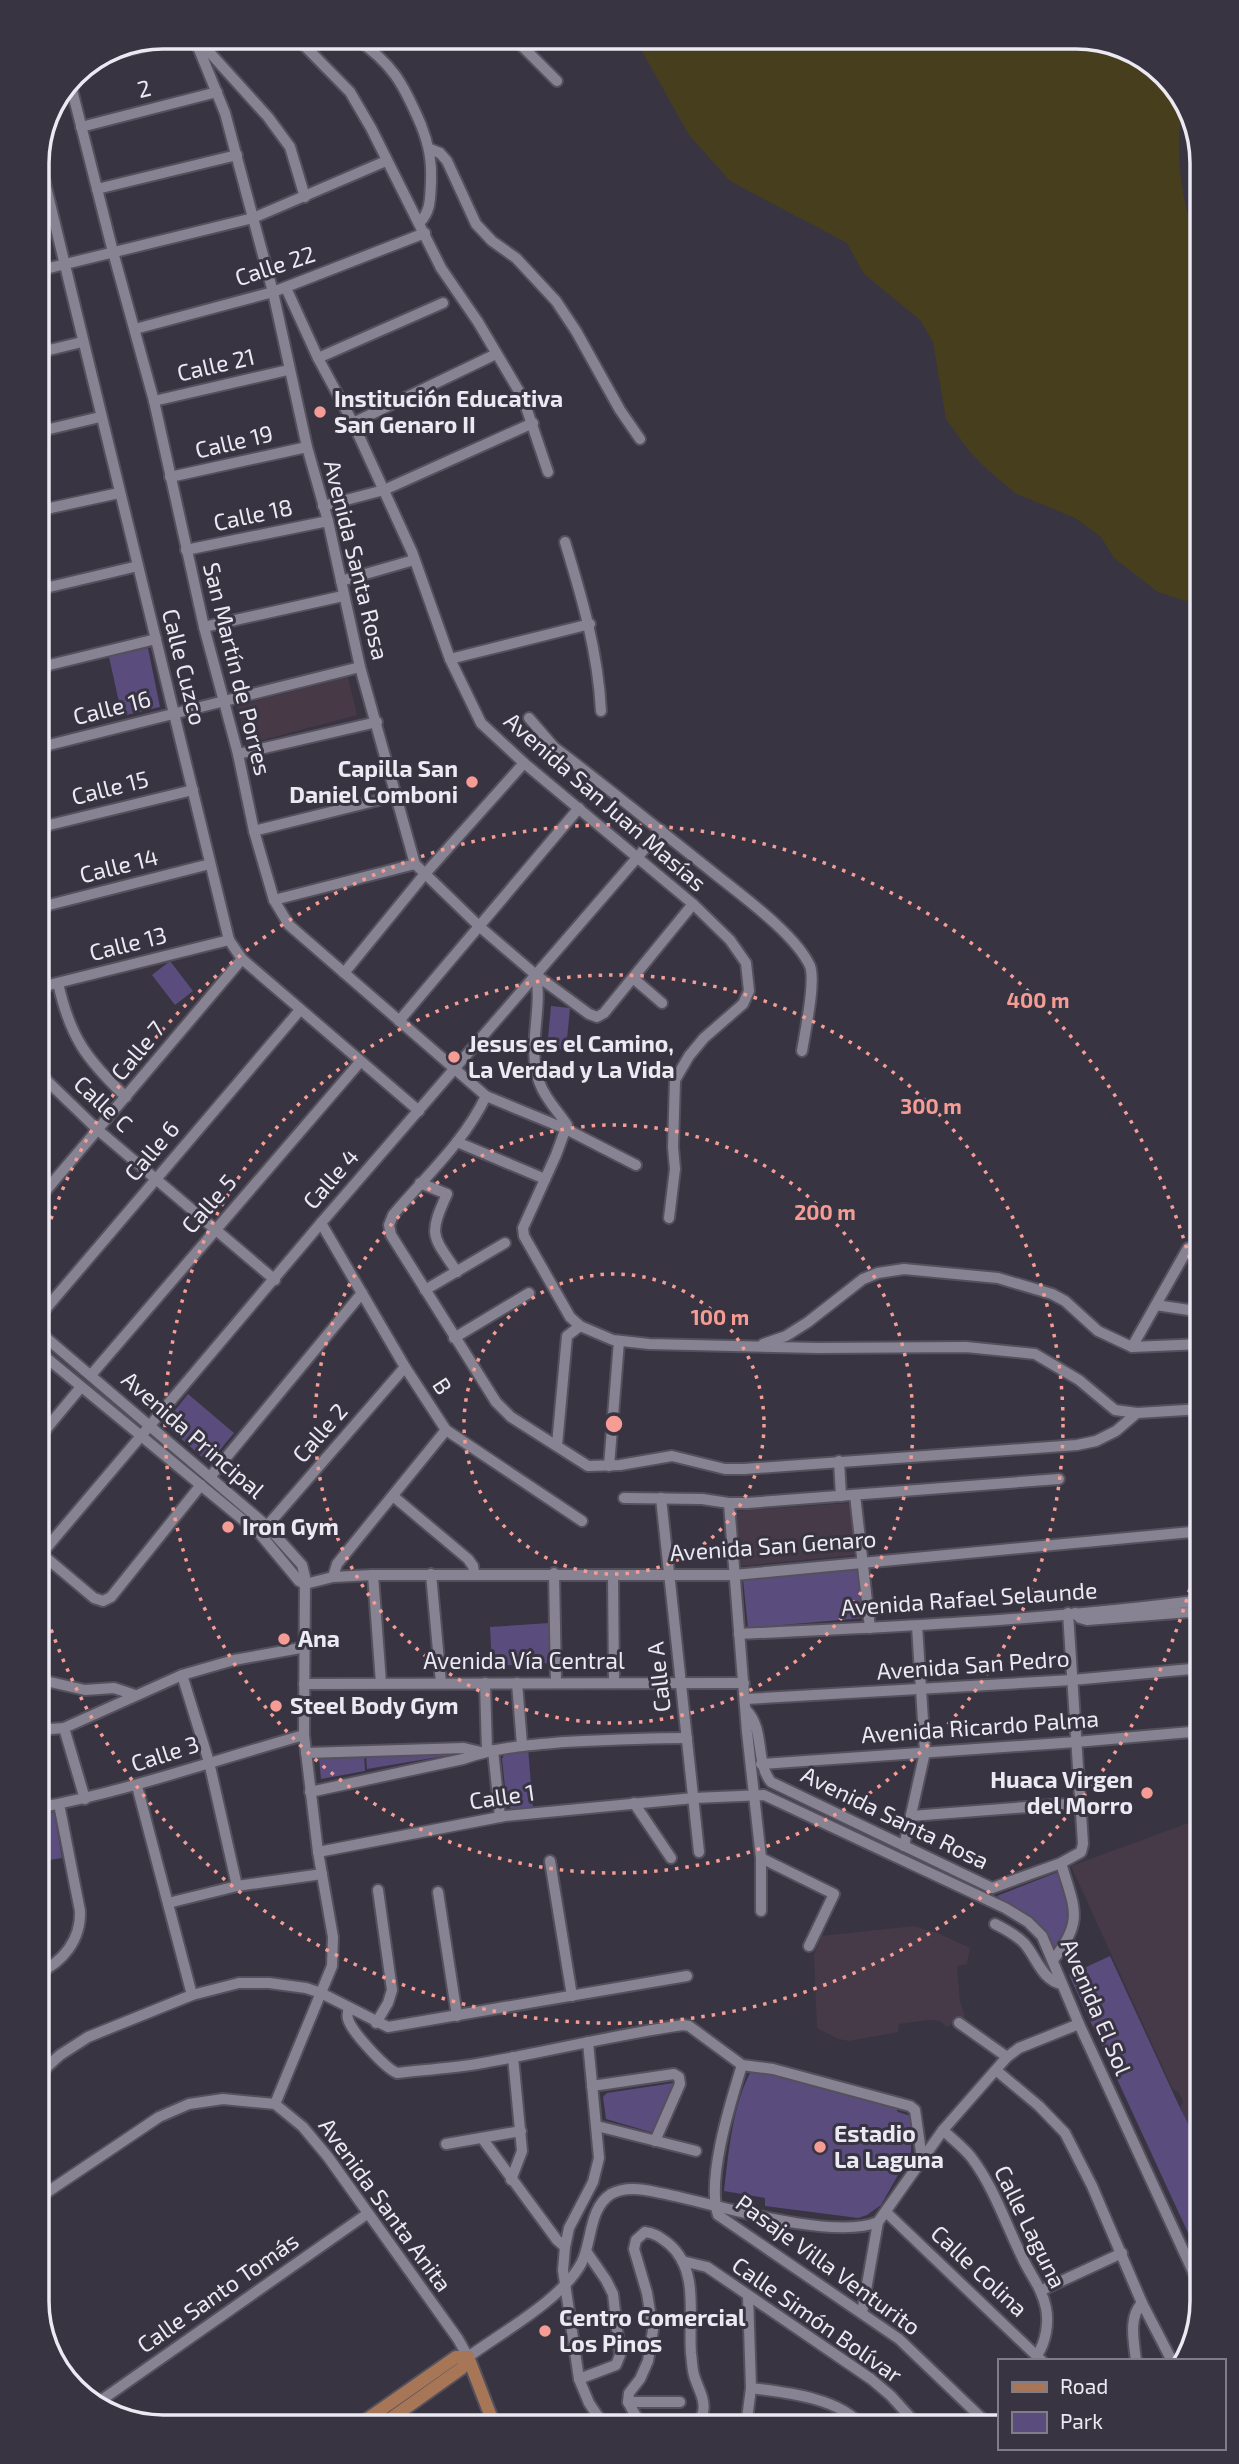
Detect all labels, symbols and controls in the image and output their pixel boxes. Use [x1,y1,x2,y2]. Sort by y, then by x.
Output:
street label: 2 [134,73,153,103]
street label: Calle 22 [231,239,318,291]
street label: Calle 21 [174,342,257,387]
place label: Institución Educativa San Genaro II [334,384,563,438]
marker: Institución Educativa San Genaro II [312,404,328,420]
street label: Calle 19 [192,418,276,464]
street label: Avenida Santa Rosa [319,457,395,663]
street label: Calle 18 [211,492,295,536]
street label: San Martín de Porres [198,559,278,778]
street label: Calle Cuzco [157,606,213,728]
street label: Calle 16 [70,684,154,730]
street label: Avenida San Juan Masías [499,706,712,897]
place label: Capilla San Daniel Comboni [289,754,458,808]
street label: Calle 15 [68,764,151,810]
marker: Capilla San Daniel Comboni [464,774,480,790]
street label: Calle 14 [76,842,161,888]
street label: Calle 13 [86,920,169,966]
text: 400 m [1007,987,1069,1012]
street label: Calle 7 [104,1015,170,1086]
place label: Jesus es el Camino, La Verdad y La Vida [468,1029,675,1083]
marker: Jesus es el Camino, La Verdad y La Vida [446,1049,462,1065]
street label: Calle C [69,1069,139,1137]
text: 300 m [900,1093,962,1118]
street label: Calle 6 [118,1115,184,1186]
street label: Calle 4 [296,1142,364,1214]
street label: Calle 5 [175,1168,242,1239]
text: 200 m [794,1199,856,1224]
text: 100 m [691,1304,749,1329]
street label: Avenida Principal [117,1365,271,1504]
street label: B [427,1372,458,1399]
street label: Calle 2 [286,1397,353,1468]
centre of rings [602,1412,626,1436]
place label: Iron Gym [242,1512,339,1540]
marker: Iron Gym [220,1519,236,1535]
street label: Avenida San Genaro [669,1524,877,1566]
street label: Avenida Rafael Selaunde [840,1575,1098,1621]
place label: Ana [298,1624,340,1652]
marker: Ana [276,1631,292,1647]
street label: Calle A [640,1640,676,1714]
street label: Avenida San Pedro [876,1643,1070,1685]
street label: Avenida Vía Central [423,1646,625,1674]
place label: Steel Body Gym [290,1691,458,1719]
marker: Steel Body Gym [268,1698,284,1714]
street label: Avenida Ricardo Palma [860,1704,1100,1748]
street label: Calle 3 [127,1729,202,1777]
street label: Avenida Santa Rosa [797,1760,994,1875]
place label: Huaca Virgen del Morro [990,1765,1133,1819]
street label: Calle 1 [467,1778,537,1814]
marker: Huaca Virgen del Morro [1139,1785,1155,1801]
street label: Avenida El Sol [1056,1934,1138,2079]
street label: Avenida Santa Anita [313,2112,458,2297]
place label: Estadio La Laguna [834,2119,944,2173]
marker: Estadio La Laguna [812,2139,828,2155]
street label: Calle Laguna [989,2161,1073,2293]
street label: Pasaje Villa Venturito [731,2188,926,2341]
street label: Calle Colina [926,2219,1034,2322]
street label: Calle Santo Tomás [131,2226,303,2358]
street label: Calle Simón Bolívar [727,2250,908,2388]
place label: Centro Comercial Los Pinos [559,2303,746,2357]
marker: Centro Comercial Los Pinos [537,2323,553,2339]
legend [998,2359,1225,2450]
text: Road [1060,2373,1108,2398]
text: Park [1060,2408,1103,2433]

